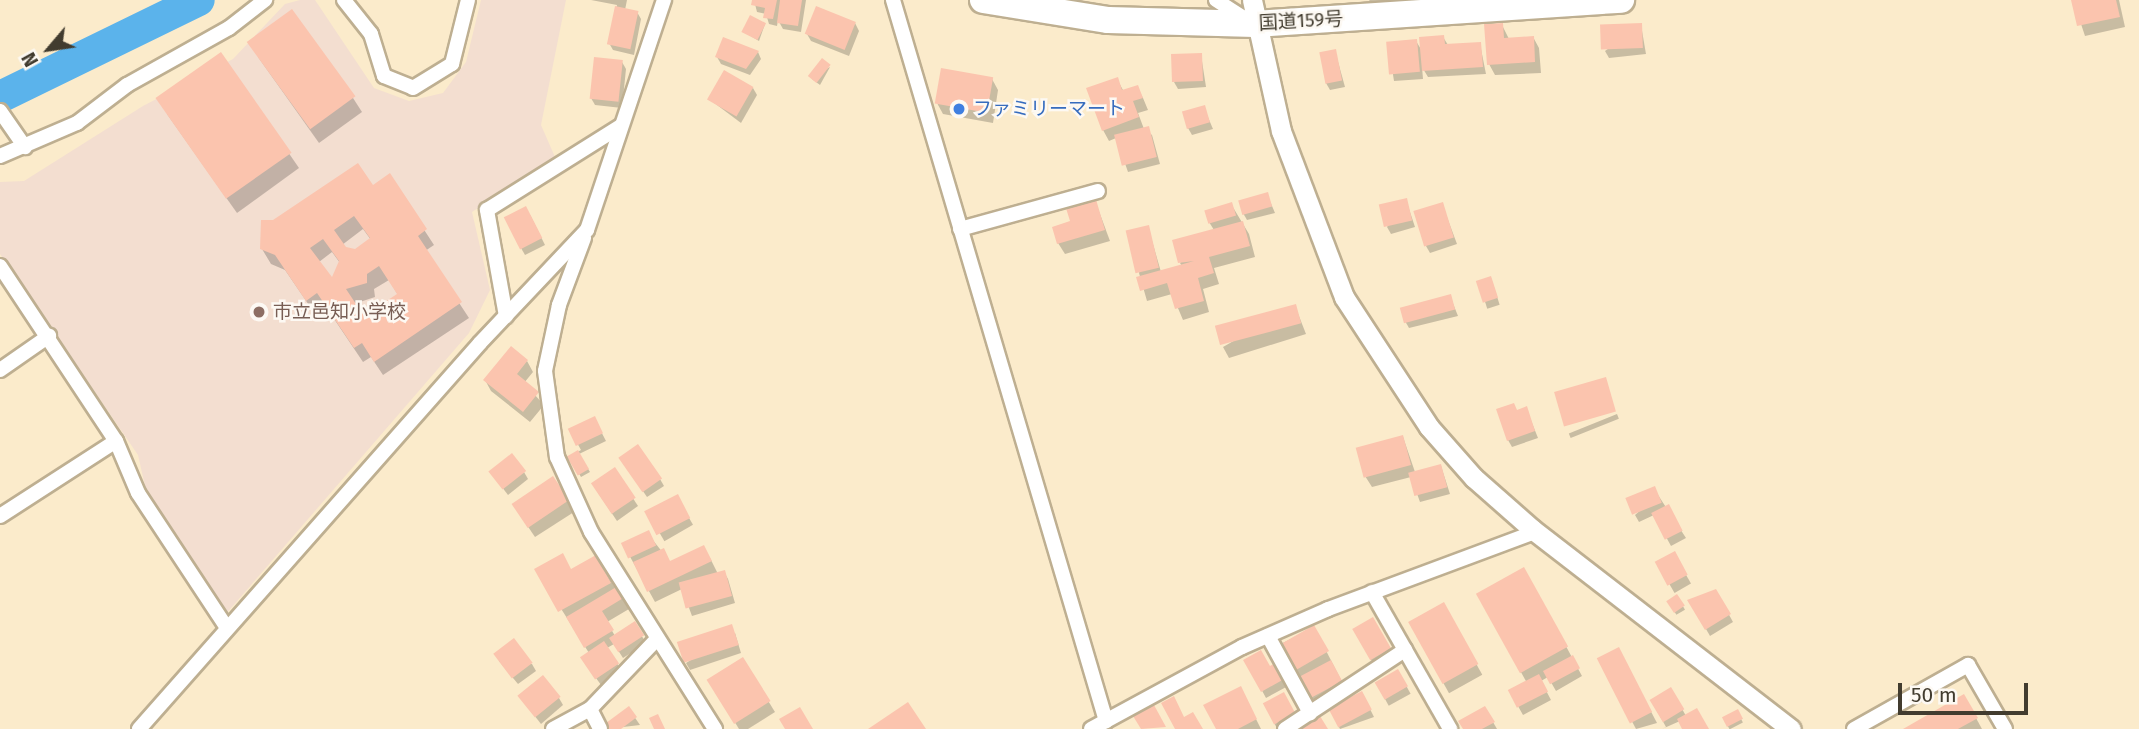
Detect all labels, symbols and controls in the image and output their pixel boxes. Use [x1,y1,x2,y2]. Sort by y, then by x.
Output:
street label: 国道159号 [1258,7,1344,35]
north arrow [14,14,84,84]
text: N [17,48,43,71]
place label: ファミリーマート [973,98,1125,120]
marker: ファミリーマート [951,101,967,117]
place label: 市立邑知小学校 [273,301,406,323]
marker: 市立邑知小学校 [251,304,267,320]
scale bar [1901,670,2030,714]
text: 50 m [1911,682,1957,708]

